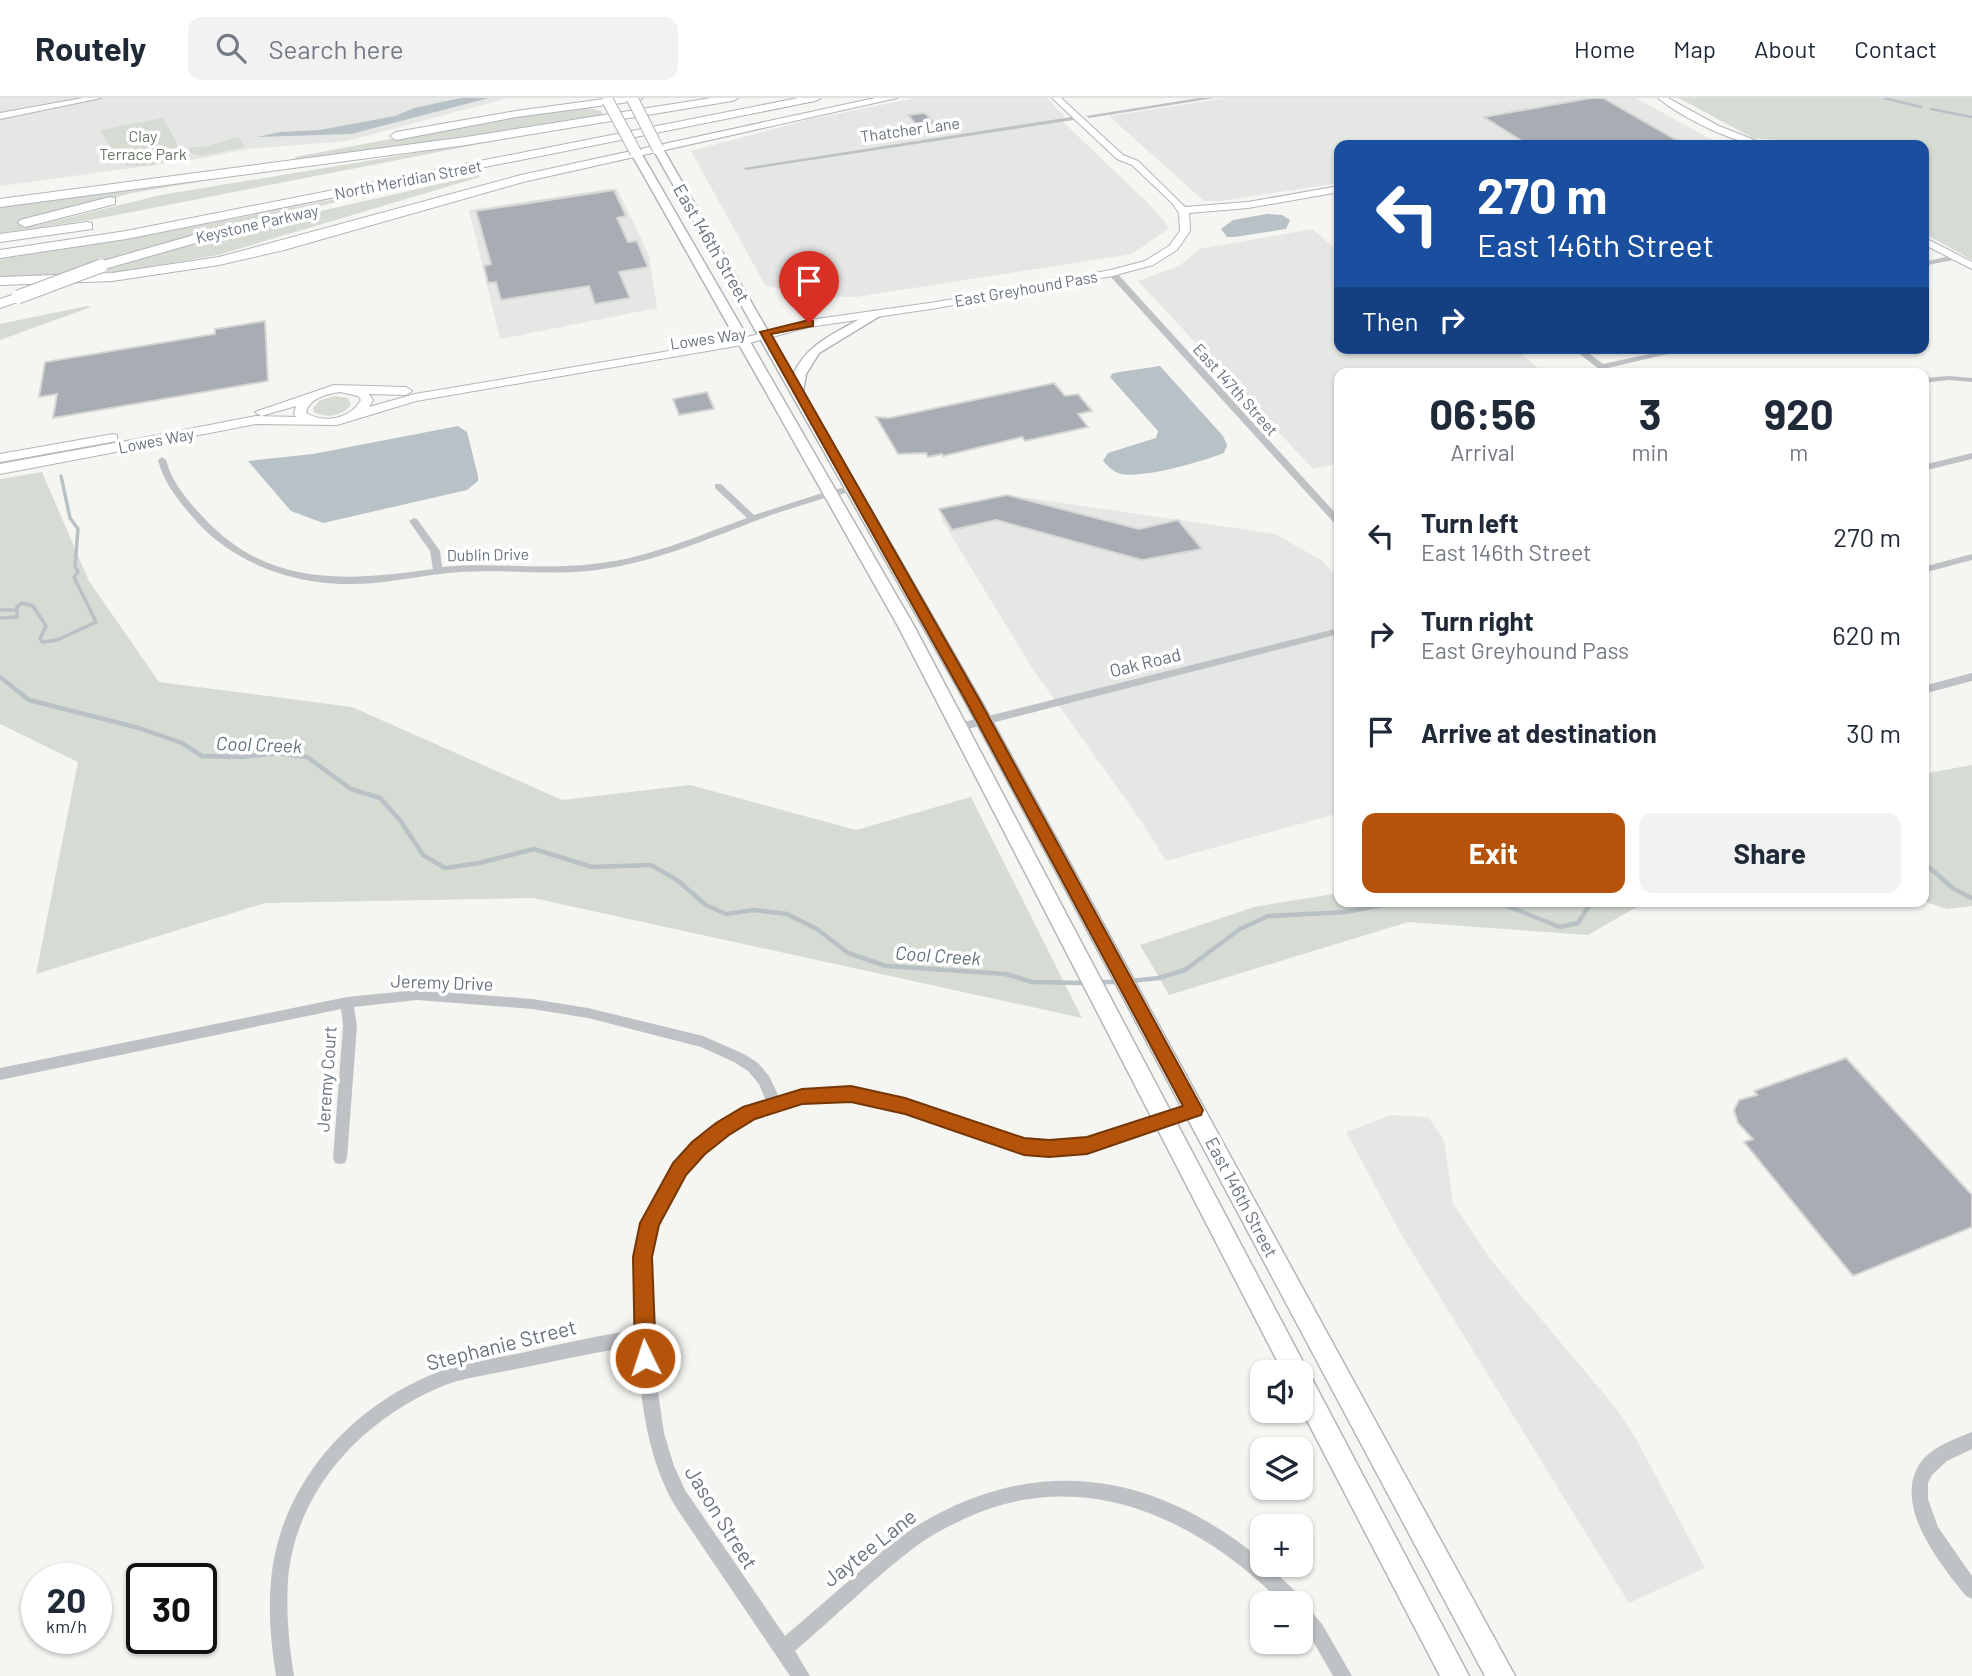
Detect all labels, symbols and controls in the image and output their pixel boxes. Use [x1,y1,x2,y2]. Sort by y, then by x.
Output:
search box [188,17,678,80]
text: Routely [35,28,146,68]
icon: search [212,29,250,67]
text: Search here [268,33,404,64]
text: Home [1574,34,1635,63]
text: Map [1673,34,1716,63]
text: About [1754,34,1816,63]
text: Contact [1854,34,1937,63]
street label: Thatcher Lane [859,113,961,145]
park label: Clay Terrace Park [99,126,187,163]
street label: North Meridian Street [333,155,483,203]
text: 270 m [1477,165,1607,224]
icon: left [1362,168,1453,259]
street label: East 146th Street [669,180,755,306]
street label: Keystone Parkway [194,200,321,246]
text: East 146th Street [1477,225,1714,263]
pin [779,251,839,323]
icon: arrive [790,262,828,300]
street label: East Greyhound Pass [953,266,1099,310]
icon: right [1433,301,1471,339]
text: Then [1362,305,1419,336]
street label: Lowes Way [669,323,748,353]
street label: East 147th Street [1190,339,1282,439]
text: 06:56 [1429,388,1536,438]
text: 3 [1639,388,1661,438]
text: 920 [1764,388,1834,438]
street label: Lowes Way [117,423,196,457]
text: Arrival [1451,438,1515,466]
text: min [1631,438,1669,466]
text: m [1789,438,1808,466]
text: Turn left [1421,507,1519,538]
icon: left [1362,517,1400,555]
text: 270 m [1833,521,1901,552]
text: East 146th Street [1421,538,1591,566]
street label: Dublin Drive [447,544,529,564]
text: Turn right [1421,605,1534,636]
icon: right [1362,615,1400,653]
text: 620 m [1832,619,1901,650]
text: East Greyhound Pass [1421,636,1629,664]
street label: Oak Road [1107,643,1183,681]
icon: arrive [1362,713,1400,751]
text: Arrive at destination [1421,717,1657,748]
text: 30 m [1846,717,1901,748]
water label: Cool Creek [216,731,303,757]
button: Exit [1362,813,1625,893]
button: Share [1639,813,1901,893]
water label: Cool Creek [894,941,982,970]
street label: Jeremy Drive [390,969,494,995]
street label: Jeremy Court [311,1025,341,1133]
street label: East 146th Street [1201,1133,1283,1261]
street label: Stephanie Street [423,1313,579,1375]
position arrow [608,1321,682,1395]
map controls [1250,1360,1313,1654]
button: sound [1250,1360,1313,1423]
button: layers [1250,1437,1313,1500]
street label: Jason Street [680,1461,764,1573]
street label: Jaytee Lane [817,1503,921,1591]
button: + [1250,1514,1313,1577]
speed limit sign: 30 [126,1563,217,1654]
text: 20 [47,1578,86,1620]
button: − [1250,1591,1313,1654]
text: km/h [46,1615,87,1637]

